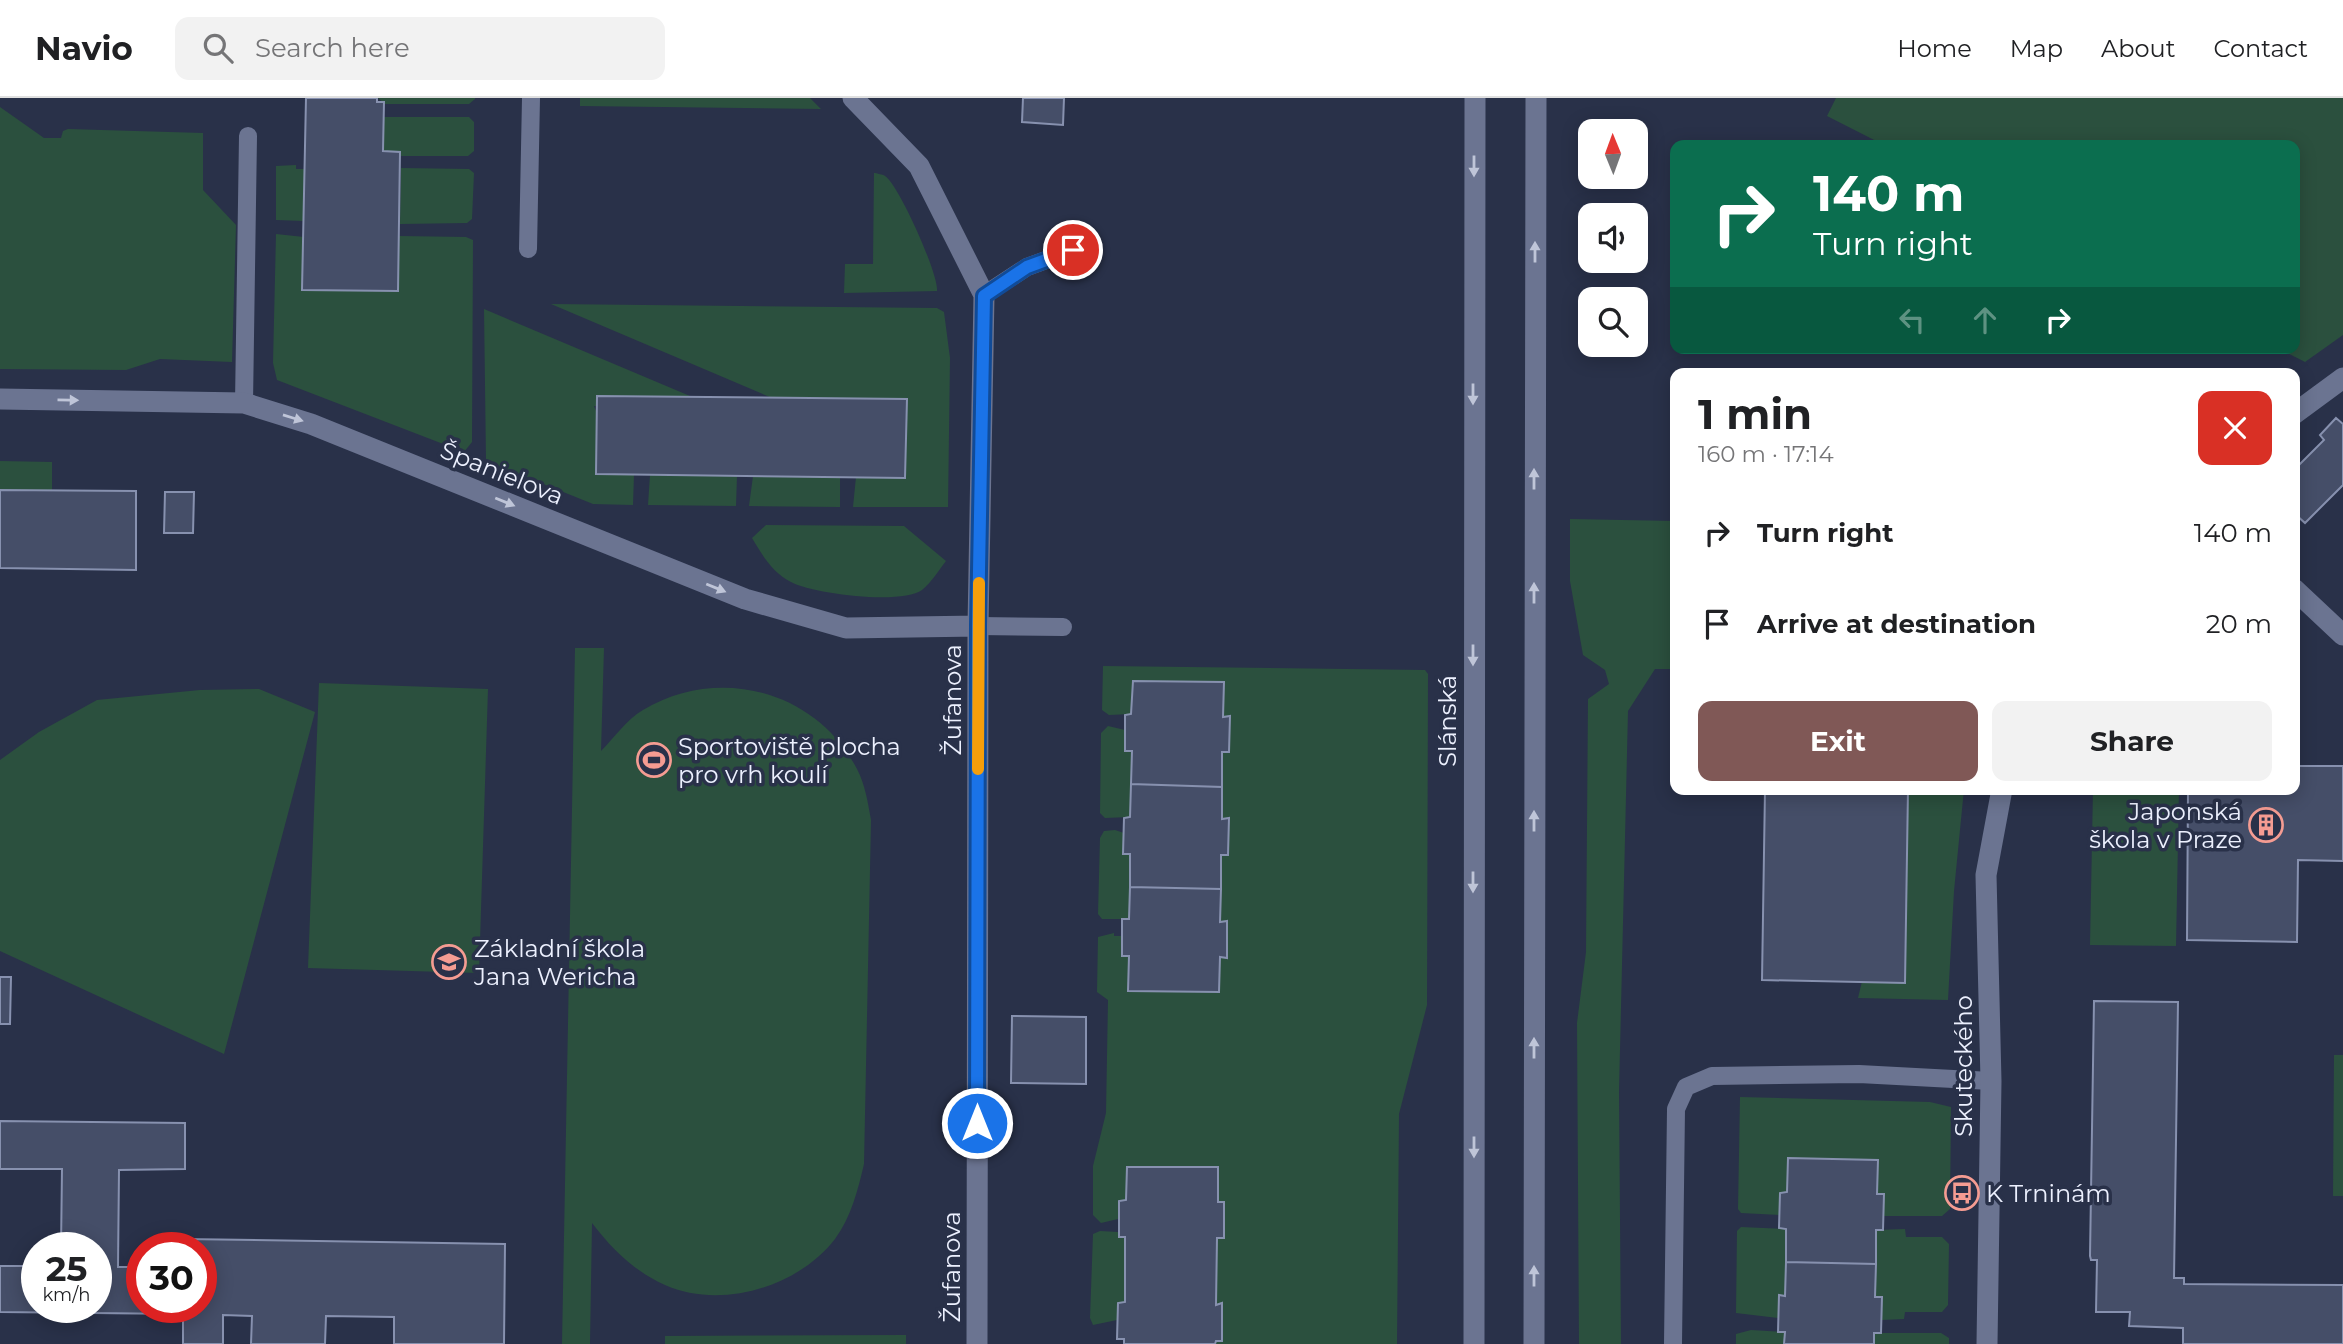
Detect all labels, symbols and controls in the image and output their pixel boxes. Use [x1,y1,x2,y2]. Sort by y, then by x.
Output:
search box [175,17,665,80]
text: Navio [35,28,133,68]
icon: search [199,29,237,67]
text: Search here [255,32,410,64]
text: Home [1897,34,1972,63]
text: Map [2010,34,2063,63]
text: About [2101,34,2175,63]
text: Contact [2213,34,2308,63]
north arrow [1578,119,1648,189]
map controls [1578,119,1648,357]
one-way arrow [1468,155,1480,177]
text: 140 m [1813,164,1965,223]
icon: right [1698,168,1789,259]
button: sound [1578,203,1648,273]
pin [1043,220,1103,280]
text: Turn right [1813,224,1973,263]
icon: arrive [1054,231,1092,269]
one-way arrow [1529,240,1541,262]
button: search [1578,287,1648,357]
icon: left [1893,301,1931,339]
icon: ahead [1966,301,2004,339]
icon: right [2039,301,2077,339]
one-way arrow [1467,383,1479,405]
text: 1 min [1698,388,1812,440]
button: close [2198,391,2272,465]
one-way arrow [57,394,79,406]
one-way arrow [283,414,304,424]
street label: Španielova [436,435,568,511]
text: 160 m · 17:14 [1698,440,1834,468]
one-way arrow [1528,468,1540,490]
one-way arrow [494,497,515,508]
icon: right [1698,514,1736,552]
text: Turn right [1757,517,1893,549]
text: 140 m [2194,517,2272,549]
one-way arrow [705,582,726,593]
one-way arrow [1528,582,1540,604]
icon: arrive [1698,605,1736,643]
text: Arrive at destination [1757,608,2036,640]
text: 20 m [2206,608,2272,640]
street label: Žufanova [938,644,967,756]
one-way arrow [1467,644,1479,666]
street label: Slánská [1433,675,1462,767]
button: Exit [1698,701,1978,781]
button: Share [1992,701,2272,781]
place label: Sportoviště plocha pro vrh koulí [678,732,901,789]
sports icon: Sportoviště plocha pro vrh koulí [635,741,673,779]
place label: Japonská škola v Praze [2089,797,2242,854]
building icon: Japonská škola v Praze [2247,806,2285,844]
one-way arrow [1528,810,1540,832]
one-way arrow [1467,871,1479,893]
place label: Základní škola Jana Wericha [473,934,645,991]
school or university icon: Základní škola Jana Wericha [430,943,468,981]
street label: Skuteckého [1949,995,1978,1137]
one-way arrow [1528,1037,1540,1059]
position arrow [940,1086,1014,1160]
one-way arrow [1468,1137,1480,1159]
bus stop icon: K Trninám [1943,1174,1981,1212]
place label: K Trninám [1986,1179,2111,1208]
street label: Žufanova [937,1211,966,1323]
speed limit sign: 30 [126,1232,217,1323]
text: 25 [46,1247,87,1290]
one-way arrow [1528,1265,1540,1287]
text: km/h [42,1284,91,1306]

